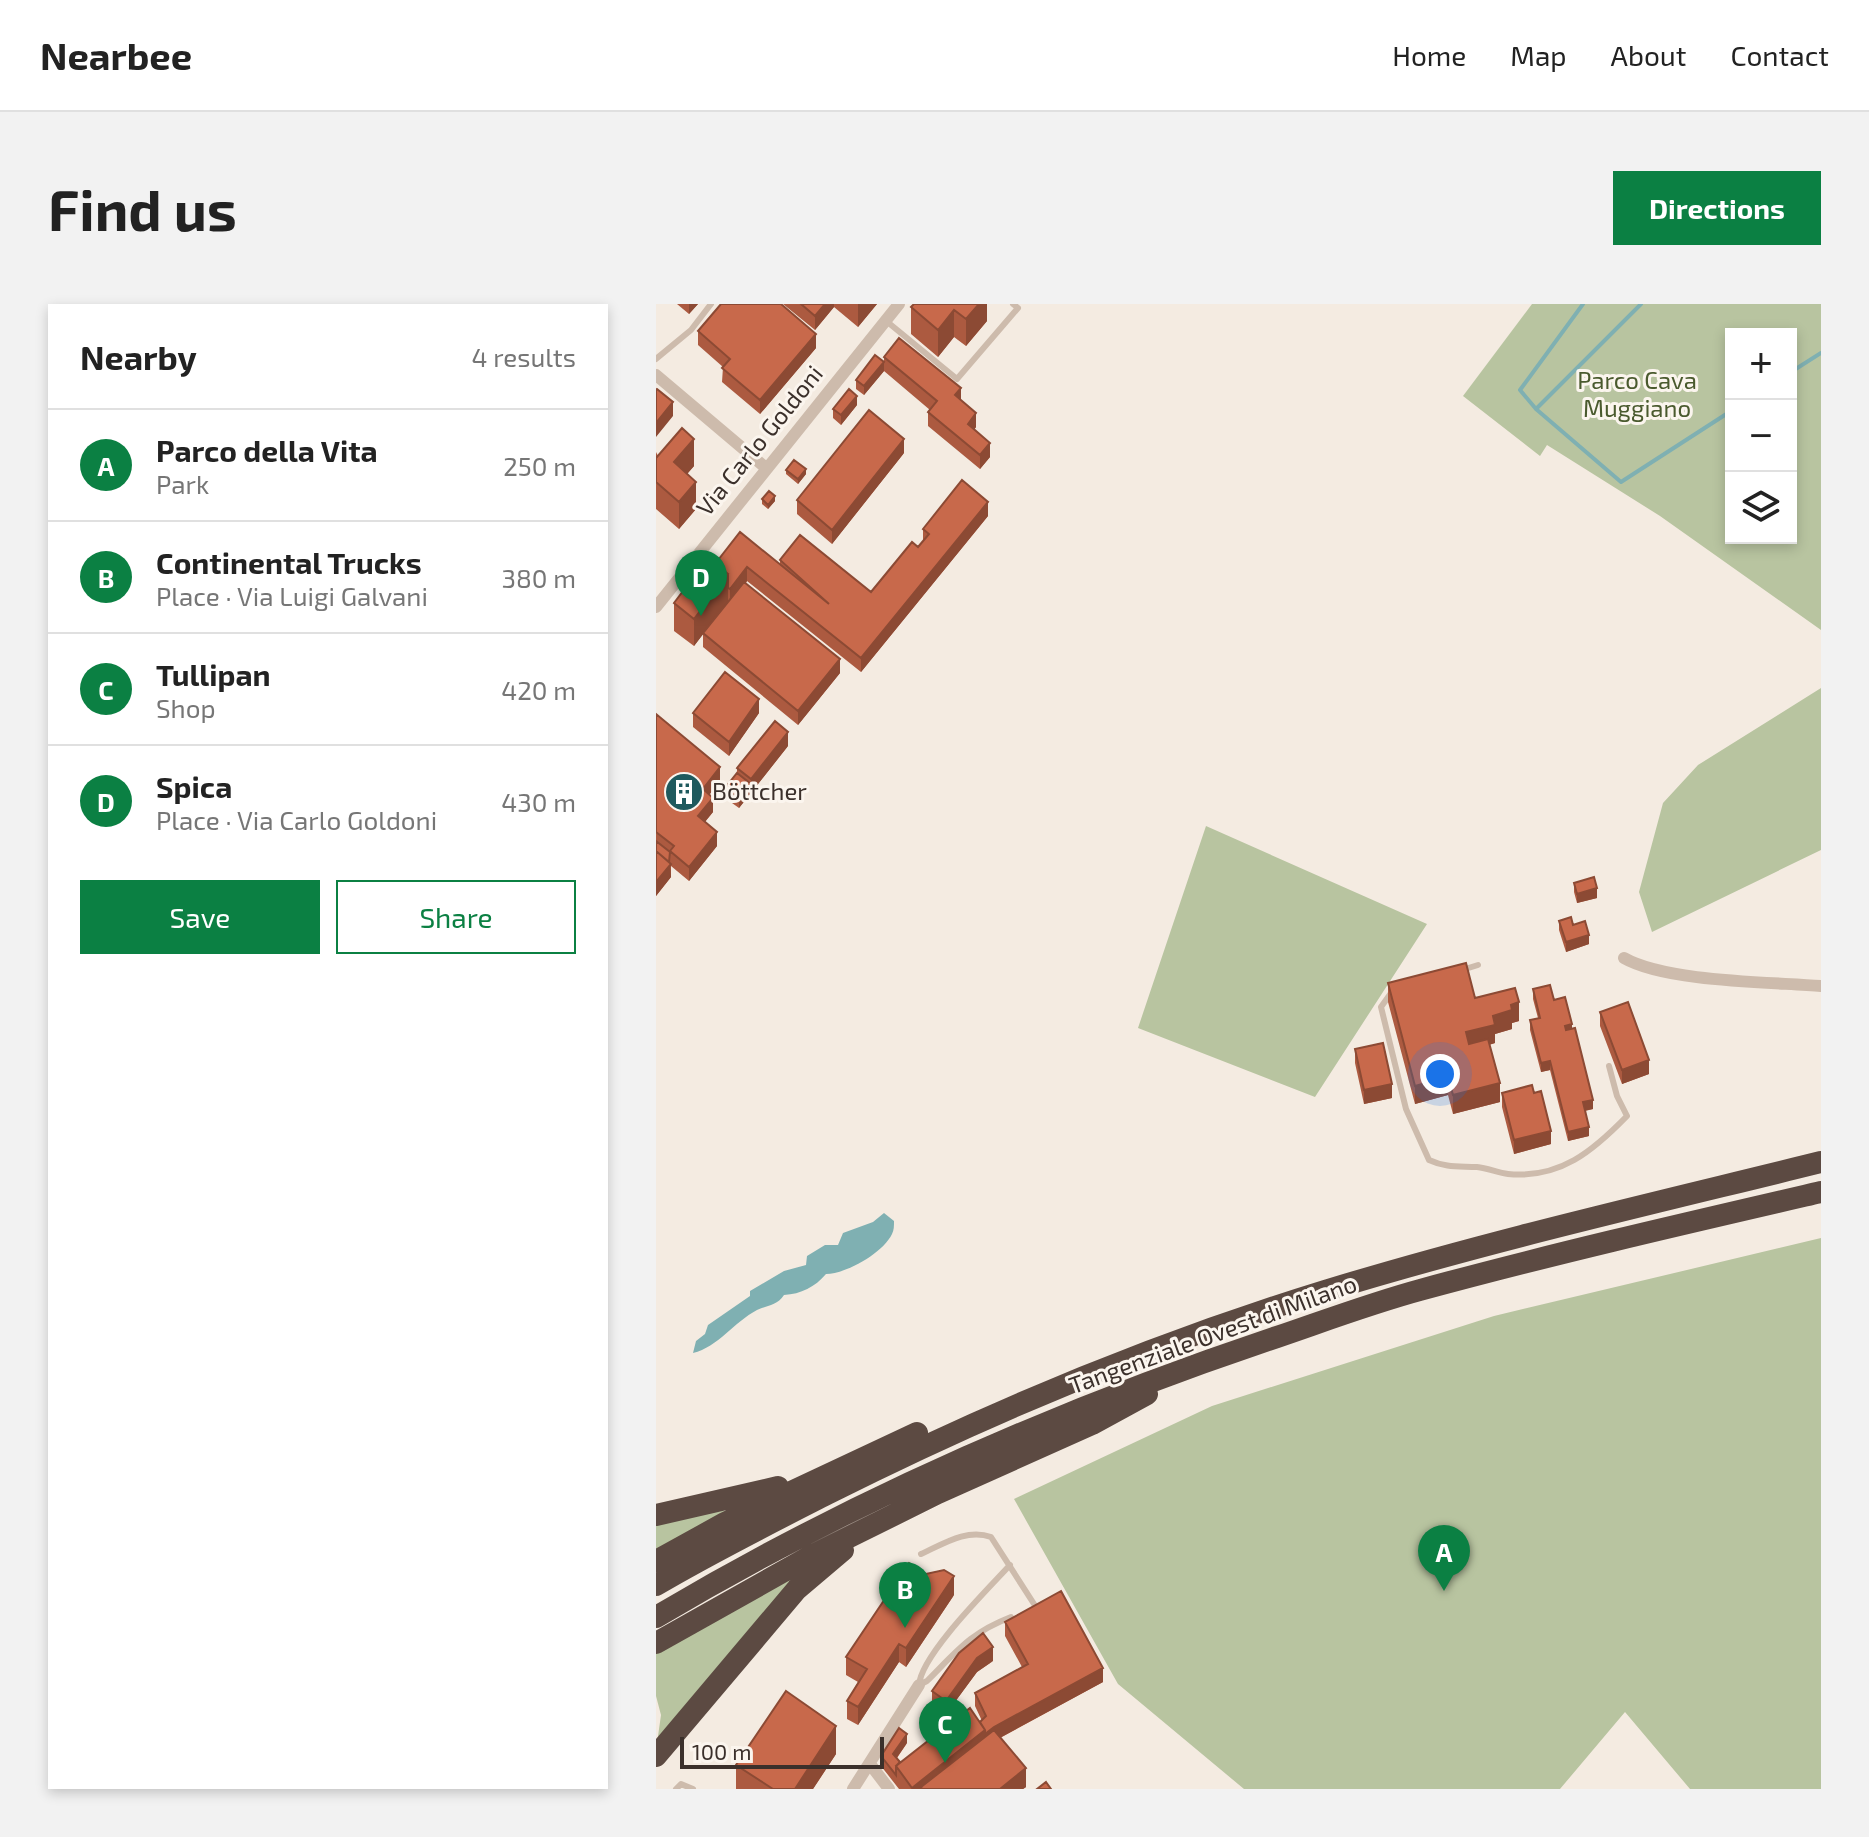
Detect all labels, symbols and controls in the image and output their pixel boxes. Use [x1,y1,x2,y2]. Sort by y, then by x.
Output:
text: Nearbee [40,32,192,78]
text: Home [1392,38,1466,72]
text: Map [1510,38,1567,72]
text: About [1611,38,1686,72]
text: Contact [1730,38,1829,72]
button: Directions [1613,171,1821,245]
text: Find us [48,175,237,242]
map controls [1725,328,1797,544]
button: + [1725,328,1797,400]
text: Nearby [80,336,197,377]
text: 4 results [471,341,576,372]
street label: Via Carlo Goldoni [689,359,828,521]
park label: Parco Cava Muggiano [1577,365,1697,422]
button: − [1725,400,1797,472]
text: Parco della Vita [156,432,378,468]
text: A [98,450,114,481]
text: 250 m [503,450,576,481]
text: Park [156,468,209,499]
button: layers [1725,472,1797,544]
text: Continental Trucks [156,544,422,580]
pin: D [675,550,727,616]
text: B [98,562,114,593]
text: 380 m [502,562,576,593]
text: Place · Via Luigi Galvani [156,580,428,611]
text: Tullipan [156,656,271,692]
text: C [98,674,114,705]
text: 420 m [501,674,576,705]
text: Shop [156,692,216,723]
text: Spica [156,768,232,804]
building icon: Böttcher [663,771,705,813]
place label: Böttcher [712,776,807,805]
text: D [97,786,115,817]
text: 430 m [501,786,576,817]
text: Place · Via Carlo Goldoni [156,804,437,835]
button: Save [80,880,320,954]
button: Share [336,880,576,954]
your location [1420,1054,1460,1094]
street label: Tangenziale Ovest di Milano [1065,1268,1360,1399]
pin: A [1418,1525,1470,1591]
pin: B [879,1562,931,1628]
pin: C [919,1697,971,1763]
scale bar [680,1733,884,1769]
text: 100 m [692,1738,751,1764]

